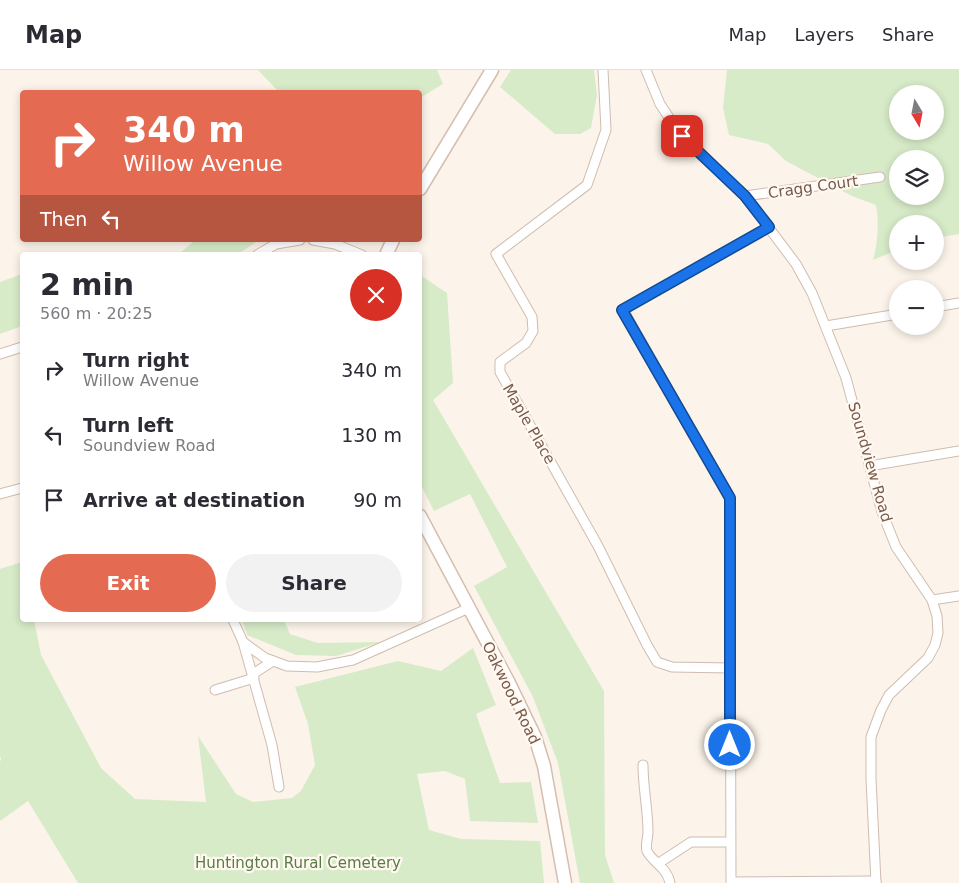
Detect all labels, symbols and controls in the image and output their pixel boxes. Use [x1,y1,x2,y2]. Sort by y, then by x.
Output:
text: Map [25,21,82,49]
text: Map [728,24,766,45]
text: Layers [794,24,854,45]
text: Share [882,24,934,45]
north arrow [889,85,944,140]
map controls [889,85,944,335]
icon: right [40,110,105,175]
text: 340 m [123,110,245,150]
pin [661,115,703,157]
icon: arrive [668,122,696,150]
button: layers [889,150,944,205]
text: Willow Avenue [123,151,283,176]
street label: Cragg Court [767,172,859,202]
icon: left [97,205,125,233]
text: Then [40,208,87,230]
button: + [889,215,944,270]
text: 2 min [40,267,134,302]
button: close [350,269,402,321]
button: − [889,280,944,335]
text: 560 m · 20:25 [40,304,153,323]
text: Turn right [83,349,189,371]
icon: right [40,356,68,384]
text: 340 m [341,359,402,381]
text: Willow Avenue [83,371,199,390]
street label: Maple Place [499,381,559,467]
street label: Soundview Road [844,400,896,524]
text: Turn left [83,414,174,436]
icon: left [40,421,68,449]
text: 130 m [341,424,402,446]
text: Soundview Road [83,436,215,455]
icon: arrive [40,486,68,514]
text: Arrive at destination [83,489,305,511]
text: 90 m [353,489,402,511]
button: Exit [40,554,216,612]
button: Share [226,554,402,612]
street label: Oakwood Road [478,639,544,747]
position arrow [703,718,755,770]
park label: Huntington Rural Cemetery [195,854,401,872]

